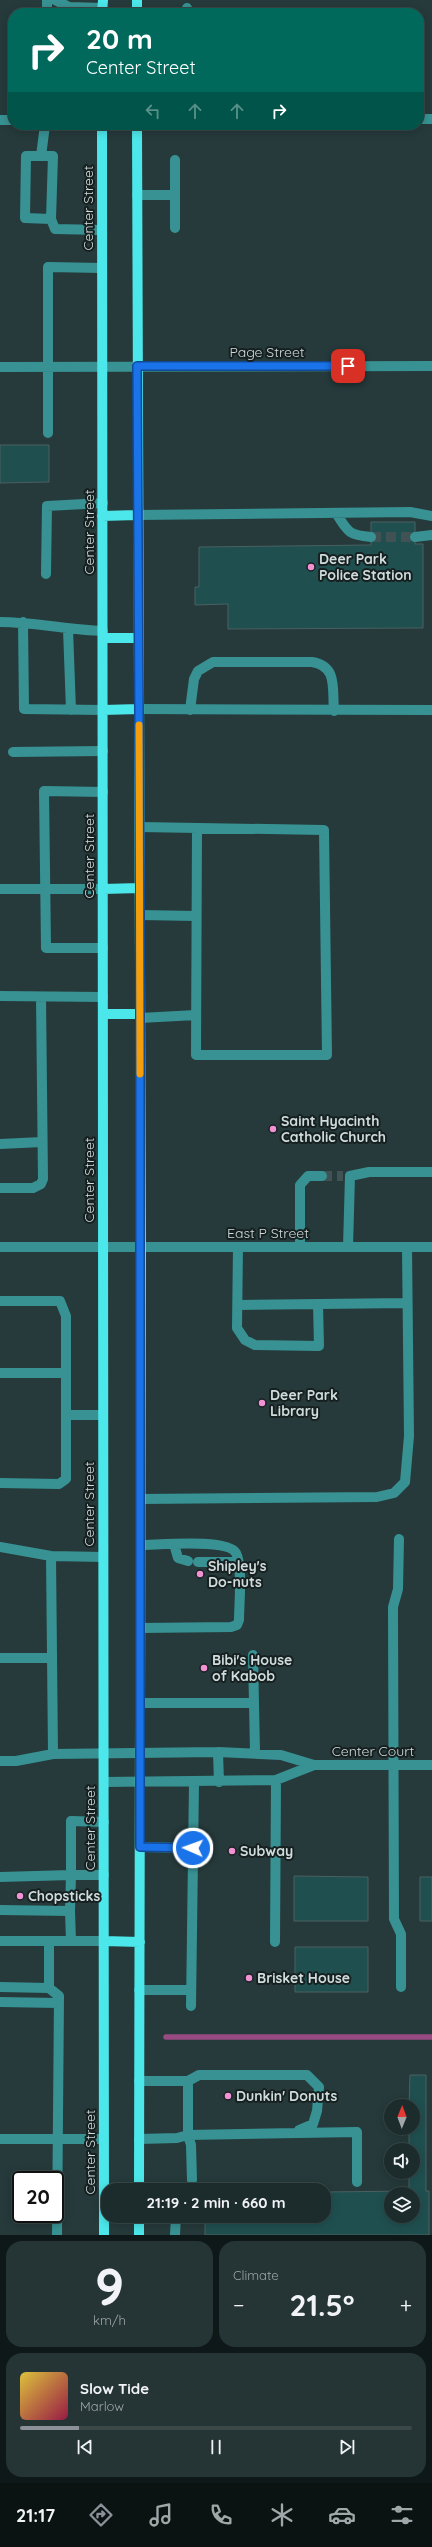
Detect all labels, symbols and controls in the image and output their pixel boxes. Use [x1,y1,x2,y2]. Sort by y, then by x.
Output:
text: 20 m [86,21,153,56]
icon: right [20,24,72,76]
text: Center Street [86,56,196,79]
icon: left [142,100,164,122]
icon: ahead [184,100,206,122]
icon: ahead [226,100,248,122]
icon: right [268,100,290,122]
street label: Center Street [79,165,97,251]
street label: Page Street [229,343,305,361]
pin [331,349,365,383]
icon: arrive [337,355,359,377]
street label: Center Street [80,489,98,575]
place label: Deer Park Police Station [319,550,412,584]
marker: Deer Park Police Station [306,562,316,572]
street label: Center Street [80,813,98,899]
place label: Saint Hyacinth Catholic Church [281,1112,386,1146]
marker: Saint Hyacinth Catholic Church [268,1124,278,1134]
street label: Center Street [80,1137,98,1223]
street label: East P Street [227,1224,309,1242]
place label: Deer Park Library [270,1386,338,1420]
marker: Deer Park Library [257,1398,267,1408]
street label: Center Street [80,1461,98,1547]
place label: Shipley's Do-nuts [208,1557,267,1591]
marker: Shipley's Do-nuts [195,1569,205,1579]
place label: Bibi's House of Kabob [212,1651,292,1685]
marker: Bibi's House of Kabob [199,1663,209,1673]
street label: Center Court [332,1742,415,1760]
street label: Center Street [81,1785,99,1871]
position arrow [172,1827,214,1869]
place label: Subway [240,1842,293,1860]
marker: Subway [227,1846,237,1856]
place label: Chopsticks [28,1887,100,1905]
marker: Chopsticks [15,1891,25,1901]
place label: Brisket House [257,1969,350,1987]
marker: Brisket House [244,1973,254,1983]
place label: Dunkin' Donuts [236,2087,337,2105]
marker: Dunkin' Donuts [223,2091,233,2101]
north arrow [384,2099,420,2135]
map controls [384,2099,420,2223]
street label: Center Street [81,2109,99,2195]
button: sound [384,2143,420,2179]
speed limit sign: 20 [12,2171,64,2223]
button: layers [384,2187,420,2223]
text: 21:19 · 2 min · 660 m [146,2193,286,2212]
text: 9 [95,2253,124,2318]
text: Climate [233,2267,279,2283]
text: 21.5° [289,2286,355,2324]
text: − [233,2291,244,2319]
text: + [400,2291,412,2319]
text: km/h [93,2312,126,2328]
text: Slow Tide [80,2379,149,2398]
text: Marlow [80,2398,124,2414]
icon: previous [74,2436,96,2458]
icon: pause [205,2436,227,2458]
icon: next [336,2436,358,2458]
icon: directions [87,2501,115,2529]
icon: music [147,2501,175,2529]
icon: phone [207,2501,235,2529]
icon: climate [268,2501,296,2529]
icon: car [328,2501,356,2529]
icon: filters [388,2501,416,2529]
text: 21:17 [16,2504,55,2527]

